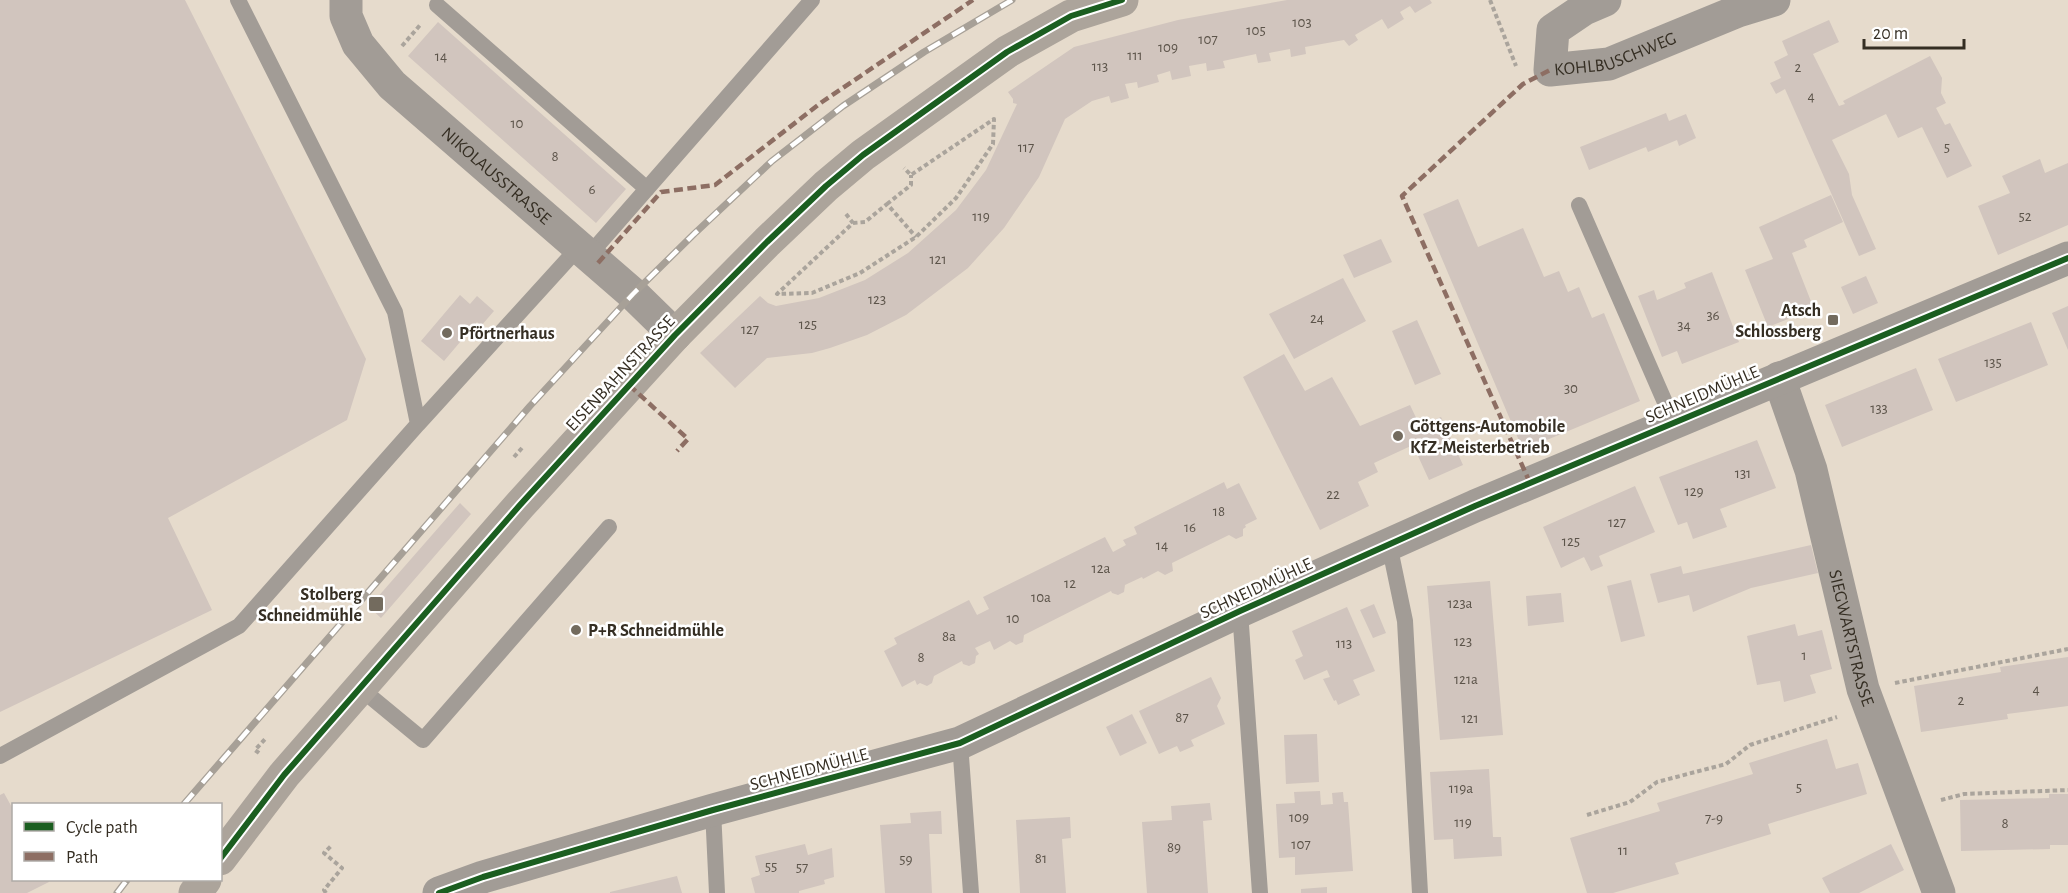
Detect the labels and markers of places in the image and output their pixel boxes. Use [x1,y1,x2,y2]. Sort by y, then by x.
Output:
place label: Atsch Schlossberg [1735,302,1822,341]
marker: Atsch Schlossberg [1826,313,1840,327]
place label: Pförtnerhaus [459,325,555,343]
marker: Pförtnerhaus [440,326,454,340]
place label: Göttgens-Automobile KfZ-Meisterbetrieb [1410,418,1565,457]
marker: Göttgens-Automobile KfZ-Meisterbetrieb [1391,429,1405,443]
place label: Stolberg Schneidmühle [258,586,363,625]
marker: Stolberg Schneidmühle [367,595,385,613]
place label: P+R Schneidmühle [588,622,724,640]
marker: P+R Schneidmühle [569,623,583,637]

